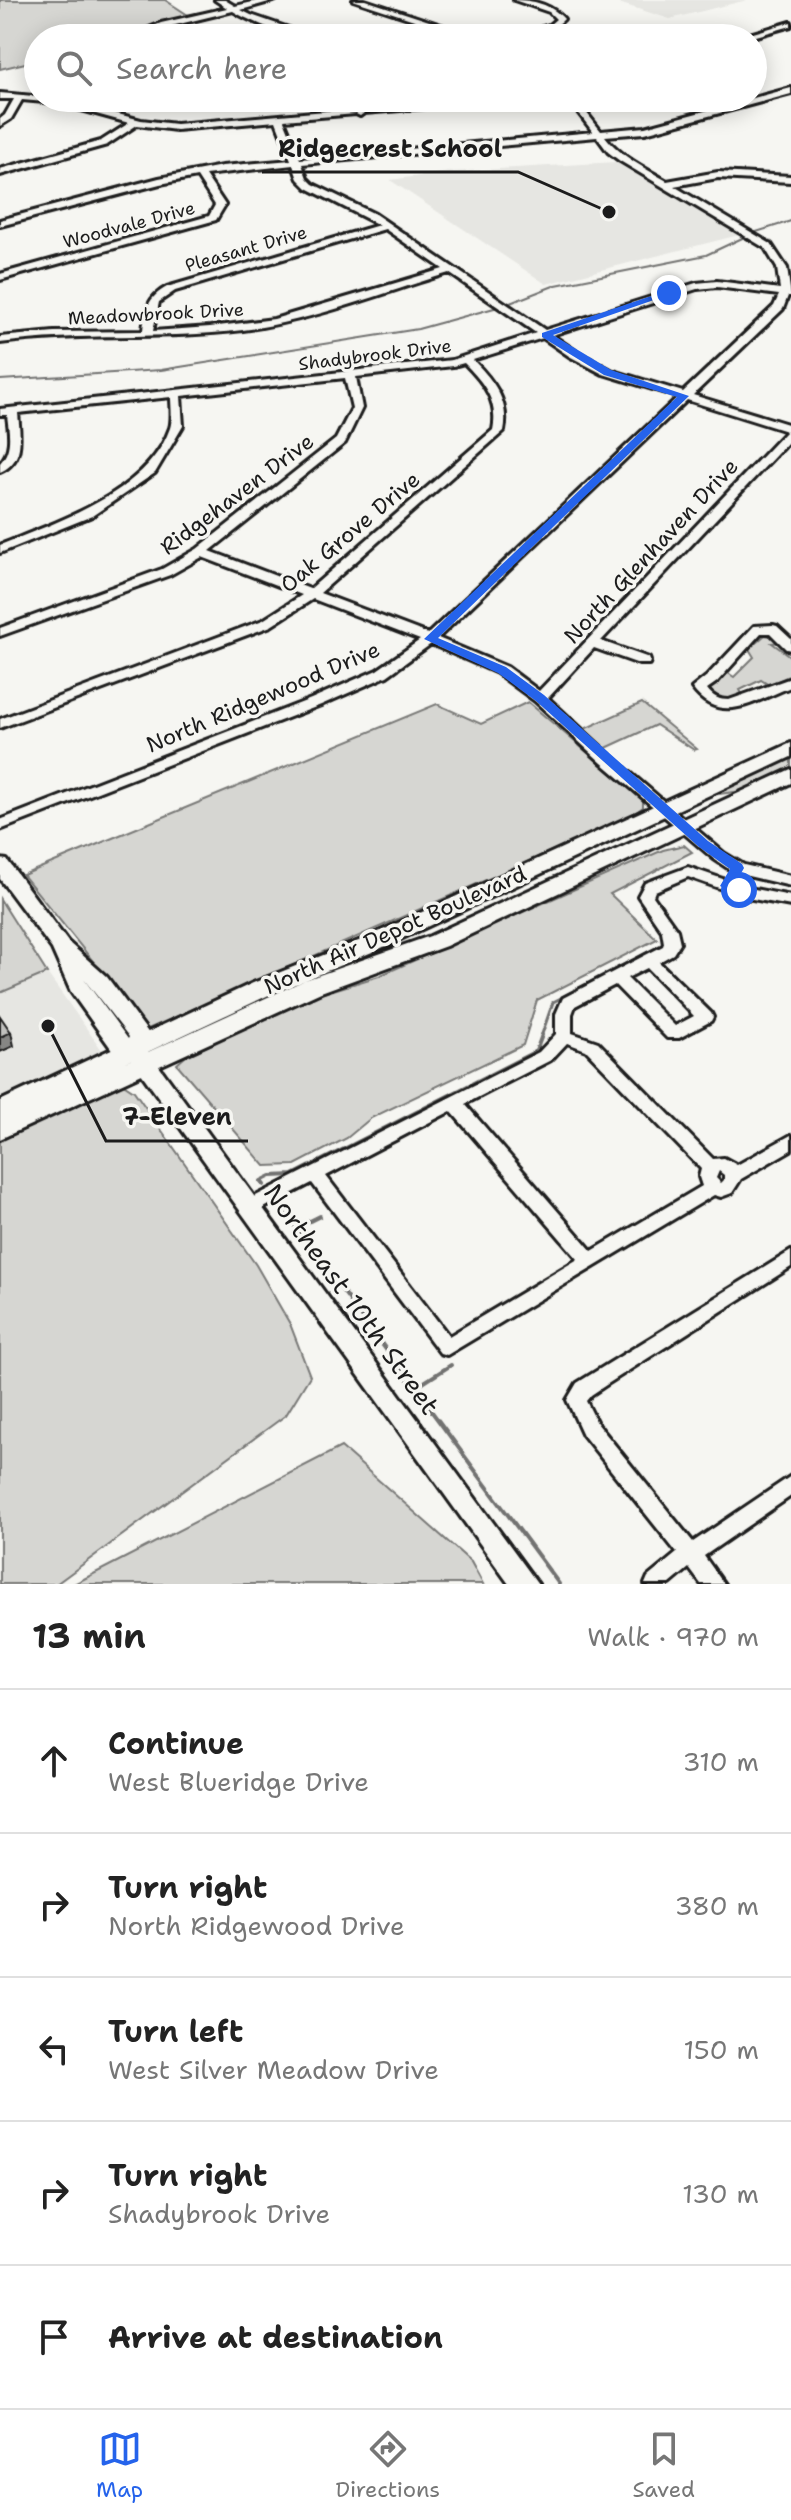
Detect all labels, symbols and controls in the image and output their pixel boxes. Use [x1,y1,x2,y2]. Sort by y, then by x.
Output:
search box [24,24,767,112]
icon: search [52,46,96,90]
text: Search here [116,48,287,89]
callout: Ridgecrest School [262,124,518,172]
text: Ridgecrest School [278,133,502,165]
street label: Woodvale Drive [60,196,198,254]
street label: Pleasant Drive [182,220,310,278]
route end [651,275,687,311]
street label: Meadowbrook Drive [67,297,245,331]
street label: Shadybrook Drive [297,334,453,376]
street label: Ridgehaven Drive [154,427,320,561]
street label: North Glenhaven Drive [557,452,745,650]
street label: Oak Grove Drive [274,465,426,599]
street label: North Ridgewood Drive [142,635,384,759]
street label: North Air Depot Boulevard [259,859,531,1001]
route start [721,872,757,908]
callout: 7-Eleven [106,1093,248,1141]
text: 7-Eleven [122,1101,232,1133]
street label: Northeast 10th Street [256,1177,448,1421]
text: 13 min [32,1613,146,1659]
text: Walk · 970 m [587,1619,759,1654]
text: Continue [108,1723,244,1764]
icon: ahead [32,1739,76,1783]
text: 310 m [683,1744,759,1779]
text: West Blueridge Drive [108,1764,369,1799]
text: Turn right [108,1867,267,1908]
icon: right [32,1883,76,1927]
text: 380 m [674,1888,759,1923]
text: North Ridgewood Drive [108,1908,405,1943]
text: Turn left [108,2011,243,2052]
icon: left [32,2027,76,2071]
text: 150 m [683,2032,759,2067]
text: West Silver Meadow Drive [108,2052,439,2087]
text: Turn right [108,2155,267,2196]
icon: right [32,2171,76,2215]
text: 130 m [682,2176,759,2211]
text: Shadybrook Drive [108,2196,330,2231]
icon: arrive [32,2315,76,2359]
text: Arrive at destination [108,2317,443,2358]
tab: Map [96,2427,143,2504]
tab: Directions [335,2427,440,2504]
tab: Saved [632,2427,695,2504]

